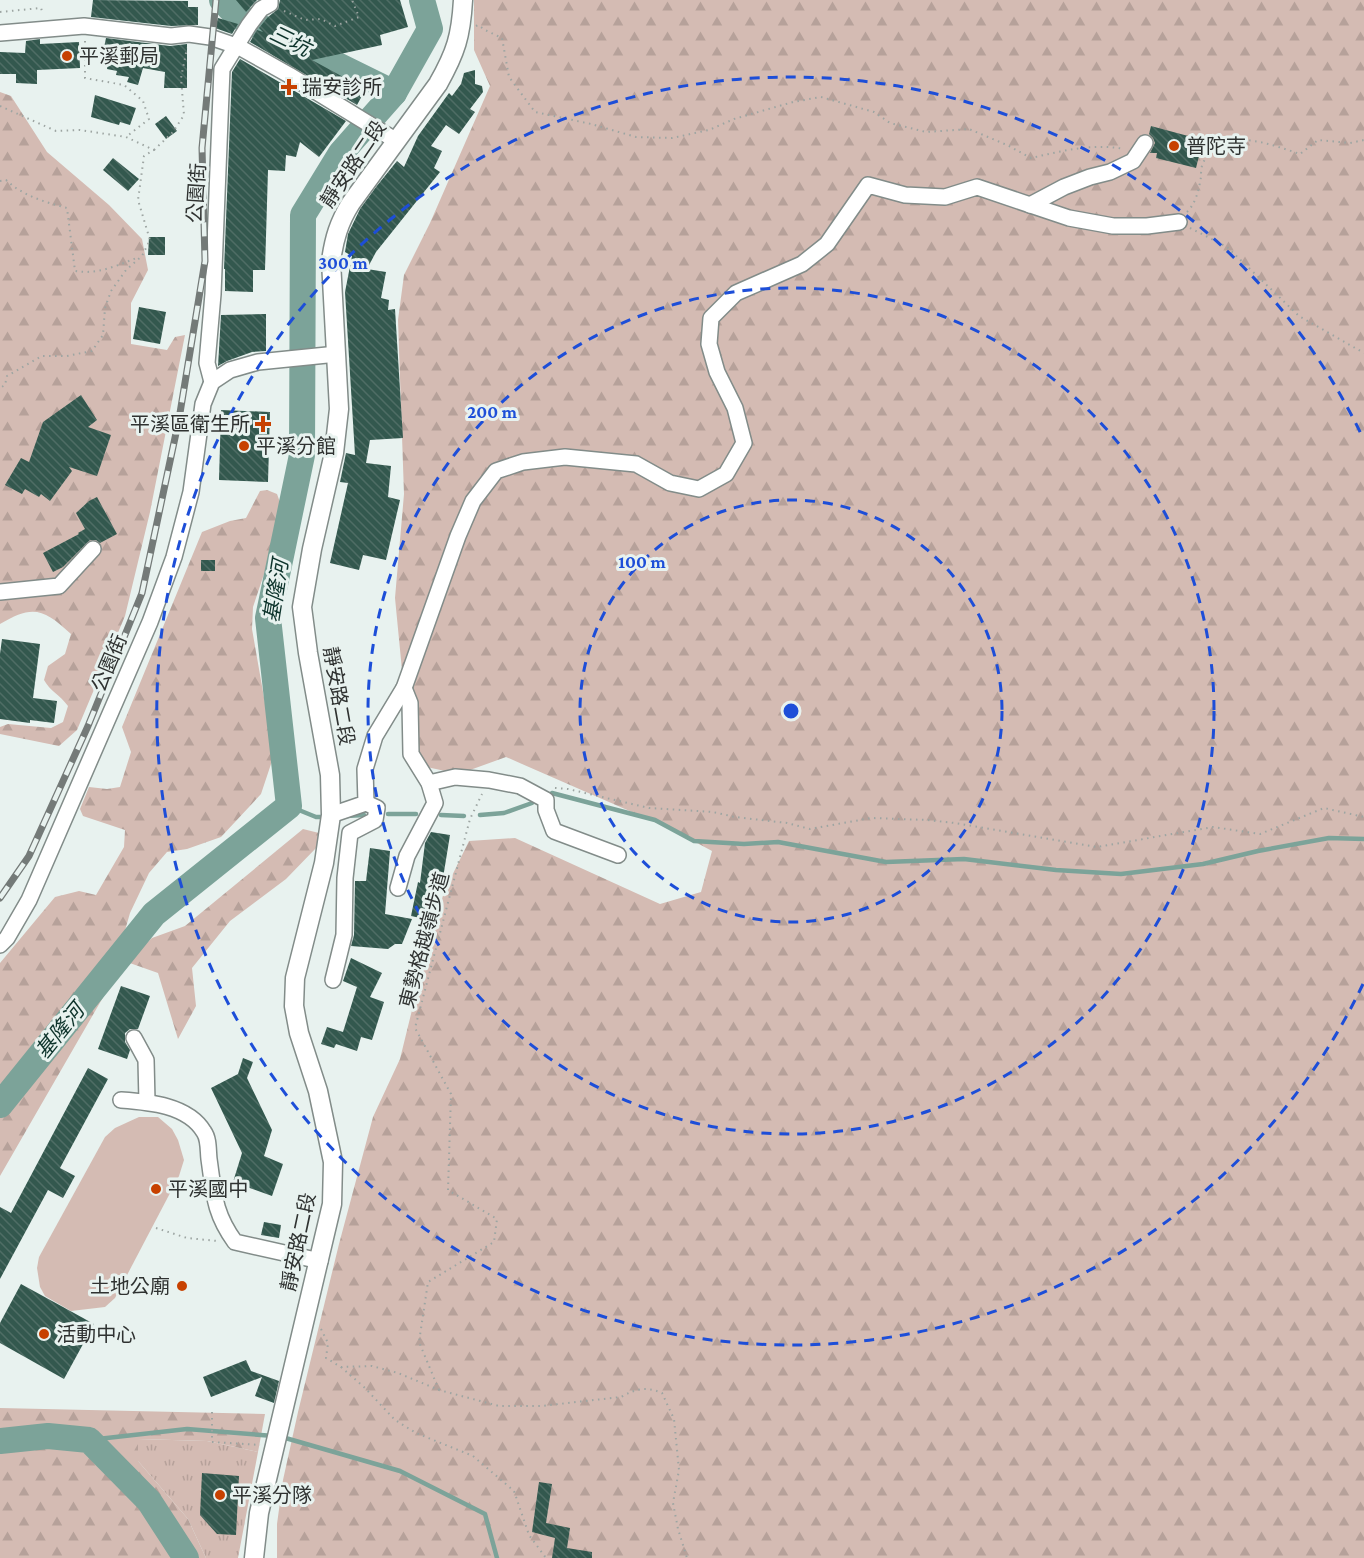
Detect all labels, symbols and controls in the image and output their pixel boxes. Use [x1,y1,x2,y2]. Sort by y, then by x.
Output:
water label: 三坑 [266,21,317,62]
place label: 平溪郵局 [79,45,159,67]
marker: 平溪郵局 [60,49,74,63]
place label: 瑞安診所 [302,76,382,98]
marker: 瑞安診所 [280,78,298,96]
street label: 靜安路二段 [316,116,390,212]
place label: 普陀寺 [1186,135,1246,157]
marker: 普陀寺 [1167,139,1181,153]
street label: 公園街 [183,162,209,224]
text: 300 m [318,253,368,273]
text: 200 m [467,402,518,422]
place label: 平溪區衛生所 [130,413,250,435]
marker: 平溪區衛生所 [254,415,272,433]
place label: 平溪分館 [256,435,336,457]
marker: 平溪分館 [237,439,251,453]
text: 100 m [618,552,666,572]
water label: 基隆河 [259,554,293,624]
street label: 公園街 [87,631,131,695]
street label: 靜安路二段 [319,645,359,747]
centre of rings [781,701,801,721]
street label: 東勢格越嶺步道 [395,870,453,1010]
water label: 基隆河 [31,996,92,1063]
place label: 平溪國中 [168,1178,248,1200]
marker: 平溪國中 [149,1182,163,1196]
street label: 靜安路二段 [277,1191,319,1293]
place label: 土地公廟 [90,1275,170,1297]
marker: 土地公廟 [175,1279,189,1293]
place label: 活動中心 [56,1323,136,1345]
marker: 活動中心 [37,1327,51,1341]
place label: 平溪分隊 [232,1484,312,1506]
marker: 平溪分隊 [213,1488,227,1502]

